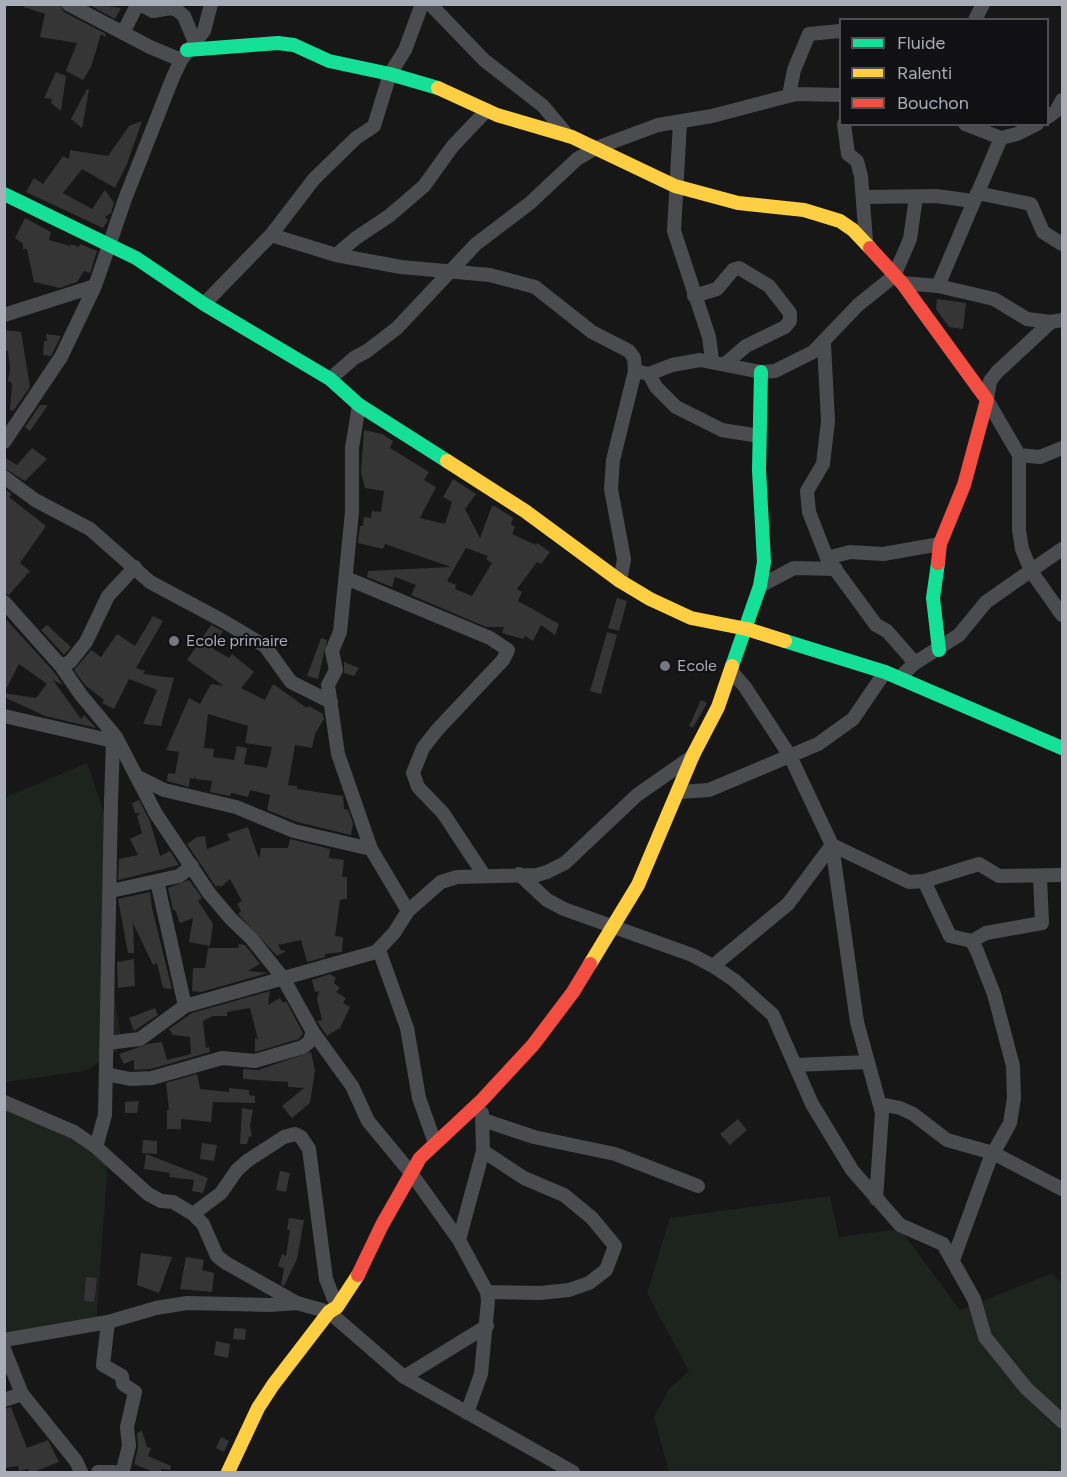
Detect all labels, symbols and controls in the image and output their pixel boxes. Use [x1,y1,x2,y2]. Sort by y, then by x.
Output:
legend [839,18,1049,126]
text: Fluide [897,32,945,54]
text: Ralenti [897,62,952,84]
text: Bouchon [897,92,969,114]
place label: Ecole primaire [186,631,288,651]
marker: Ecole primaire [167,634,181,648]
place label: Ecole [677,656,717,676]
marker: Ecole [658,659,672,673]

